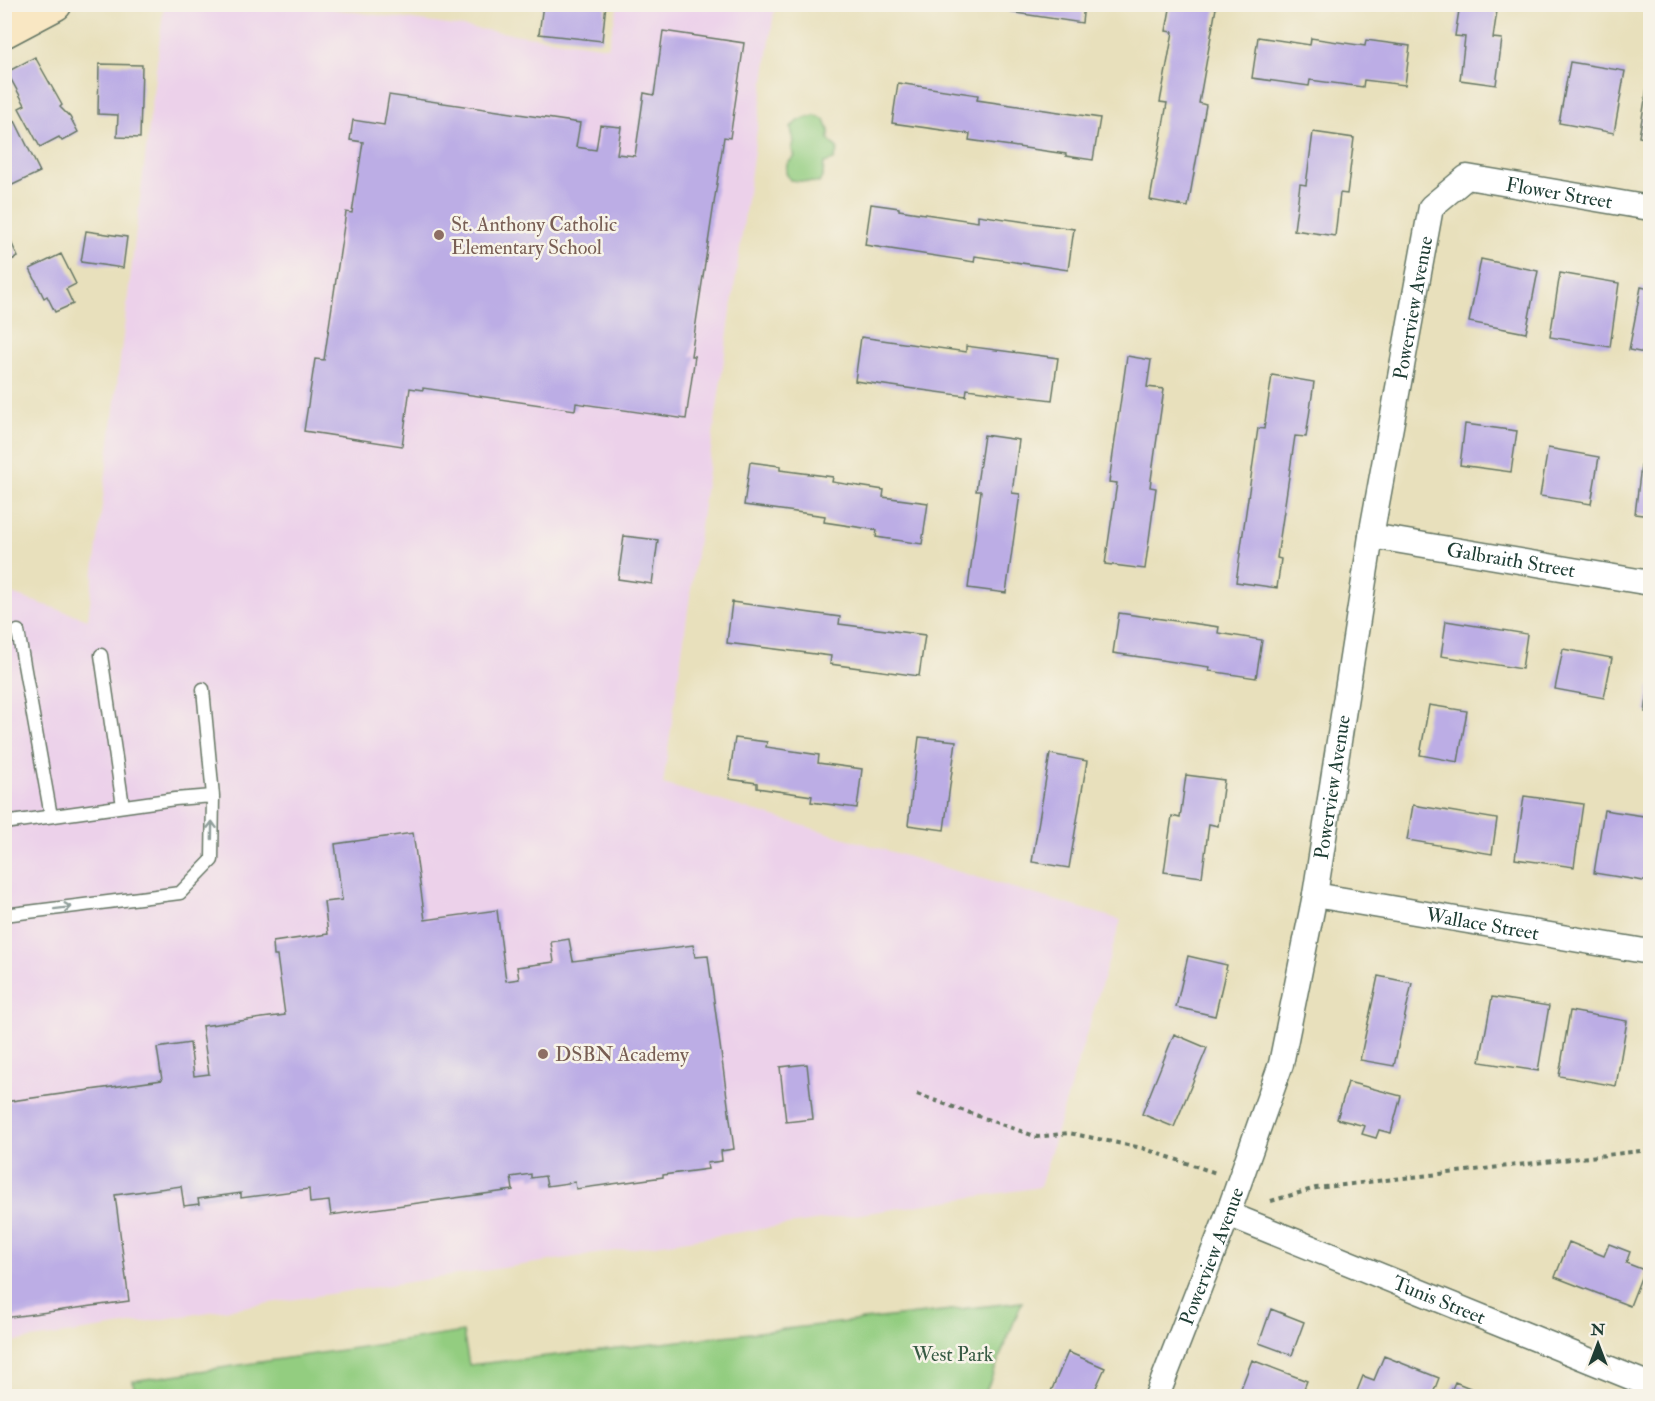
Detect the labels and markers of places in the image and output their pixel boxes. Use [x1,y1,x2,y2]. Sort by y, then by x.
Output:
place label: St. Anthony Catholic Elementary School [451,212,617,260]
marker: St. Anthony Catholic Elementary School [432,228,446,242]
place label: DSBN Academy [555,1042,690,1067]
marker: DSBN Academy [536,1047,550,1061]

